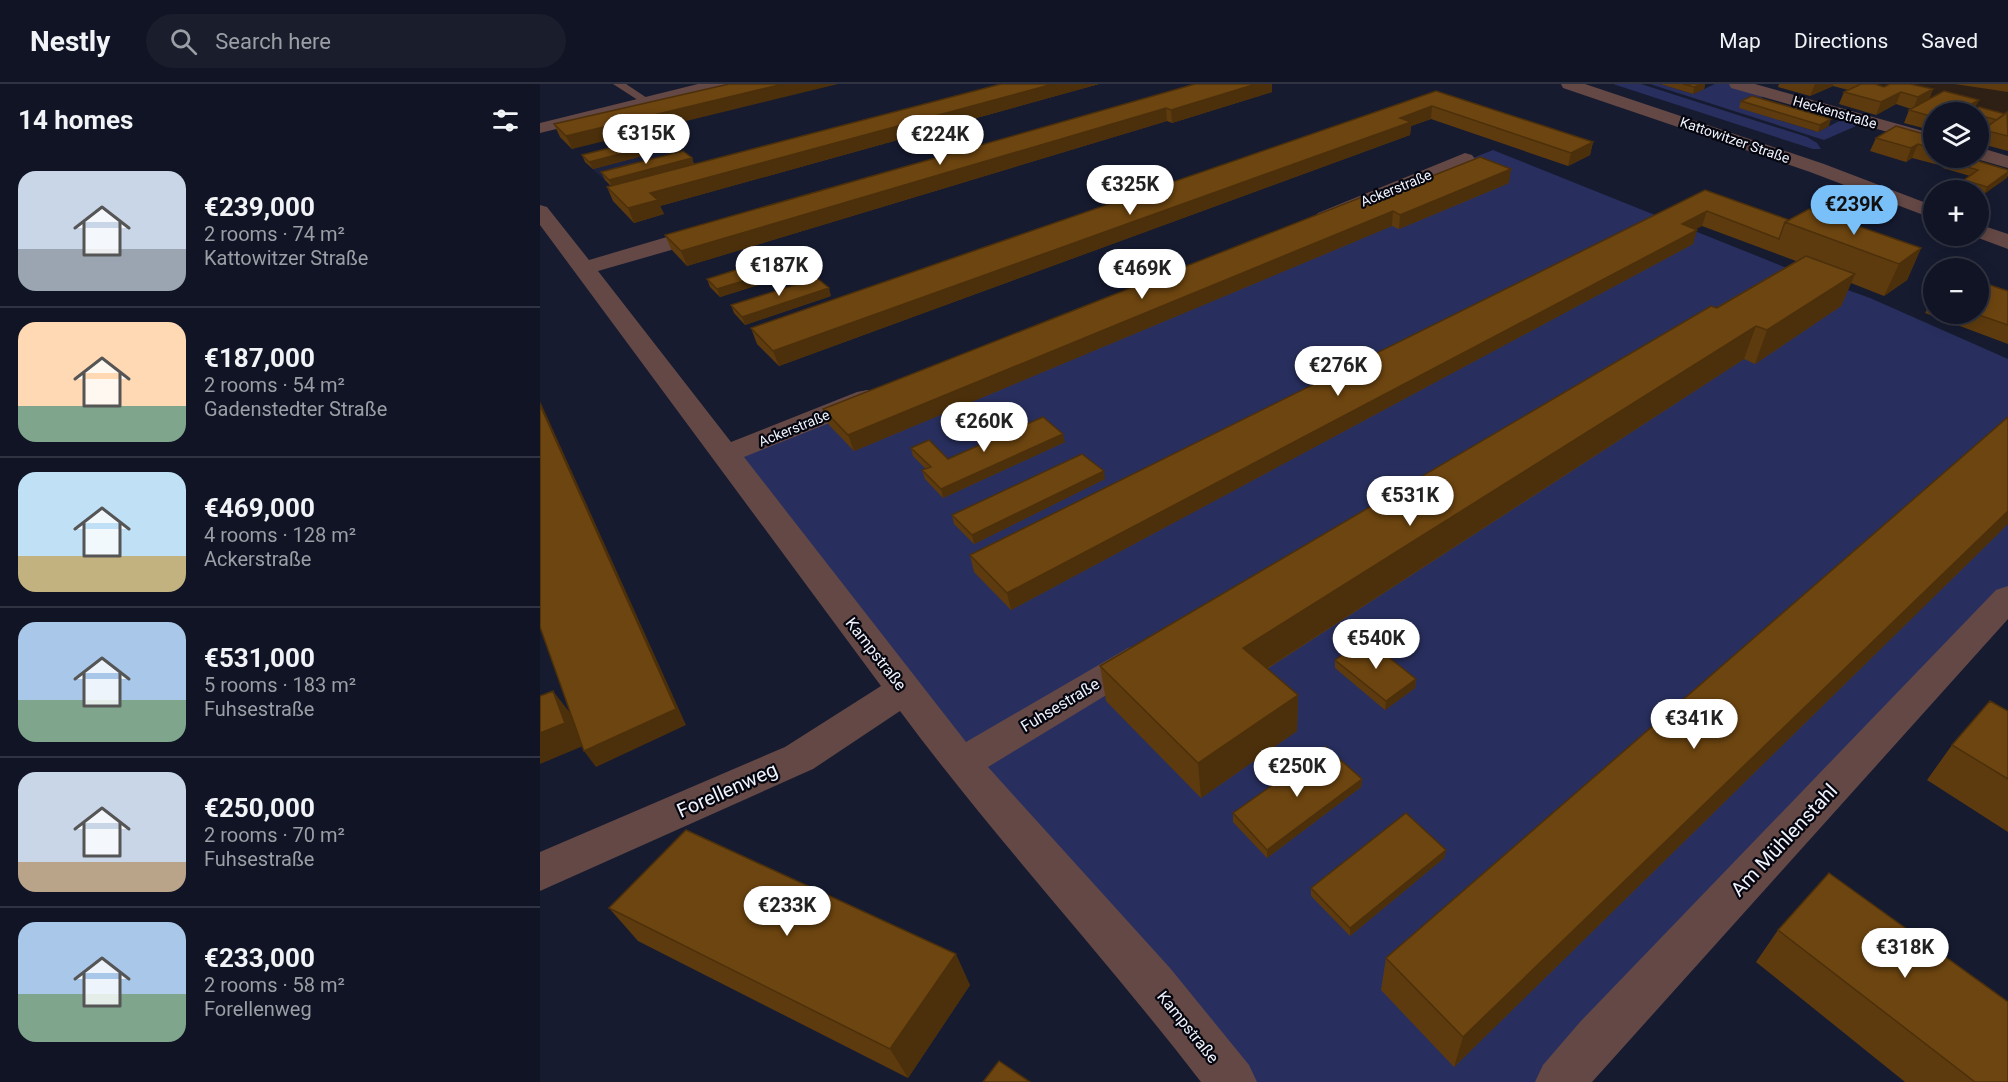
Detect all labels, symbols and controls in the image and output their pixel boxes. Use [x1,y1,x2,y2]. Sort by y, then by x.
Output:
search box [146,14,566,68]
text: Nestly [30,25,110,58]
icon: search [167,25,200,58]
text: Search here [215,29,331,54]
text: Map [1719,29,1761,53]
text: Directions [1794,29,1888,53]
text: Saved [1921,29,1978,53]
street label: Heckenstraße [1791,92,1879,132]
map controls [1923,102,1989,324]
button: layers [1923,102,1989,168]
icon: filters [489,104,522,137]
text: 14 homes [18,105,133,135]
pin: €315K [604,114,688,165]
street label: Kattowitzer Straße [1678,114,1792,166]
pin: €224K [898,115,982,166]
text: €315K [617,121,675,145]
text: €224K [911,122,969,146]
pin: €325K [1088,165,1172,216]
street label: Ackerstraße [1358,166,1434,210]
text: €325K [1101,172,1159,196]
button: + [1923,180,1989,246]
pin: €239K [1812,185,1896,236]
text: €239,000 [204,192,315,222]
text: €239K [1825,192,1883,216]
icon: home [66,195,138,267]
text: 2 rooms · 74 m² [204,222,345,246]
text: Kattowitzer Straße [204,246,368,270]
pin: €187K [737,246,821,297]
pin: €469K [1100,249,1184,300]
text: €187K [750,253,808,277]
text: €469K [1113,256,1171,280]
button: − [1923,258,1989,324]
text: €187,000 [204,343,315,373]
icon: home [66,346,138,418]
pin: €276K [1296,346,1380,397]
text: €276K [1309,353,1367,377]
text: 2 rooms · 54 m² [204,373,345,397]
text: Gadenstedter Straße [204,397,387,421]
pin: €260K [942,402,1026,453]
street label: Ackerstraße [756,406,832,450]
text: €260K [955,409,1013,433]
pin: €531K [1368,476,1452,527]
text: €531K [1381,483,1439,507]
text: €469,000 [204,493,315,523]
icon: home [66,496,138,568]
text: 4 rooms · 128 m² [204,523,356,547]
text: Ackerstraße [204,547,311,571]
street label: Kampstraße [842,614,910,694]
pin: €540K [1334,619,1418,670]
text: €540K [1347,626,1405,650]
text: €531,000 [204,643,315,673]
icon: home [66,646,138,718]
text: 5 rooms · 183 m² [204,673,356,697]
street label: Fuhsestraße [1017,674,1103,736]
text: Fuhsestraße [204,697,314,721]
pin: €341K [1652,699,1736,750]
text: €341K [1665,706,1723,730]
pin: €250K [1255,747,1339,798]
text: €250K [1268,754,1326,778]
street label: Forellenweg [673,757,781,823]
street label: Am Mühlenstahl [1726,779,1842,901]
text: €250,000 [204,793,315,823]
icon: home [66,796,138,868]
text: 2 rooms · 70 m² [204,823,345,847]
text: Fuhsestraße [204,847,314,871]
pin: €233K [745,886,829,937]
text: €233K [758,893,816,917]
pin: €318K [1863,928,1947,979]
text: €318K [1876,935,1934,959]
text: €233,000 [204,943,315,973]
icon: home [66,946,138,1018]
text: 2 rooms · 58 m² [204,973,345,997]
street label: Kampstraße [1153,987,1223,1067]
text: Forellenweg [204,997,312,1021]

